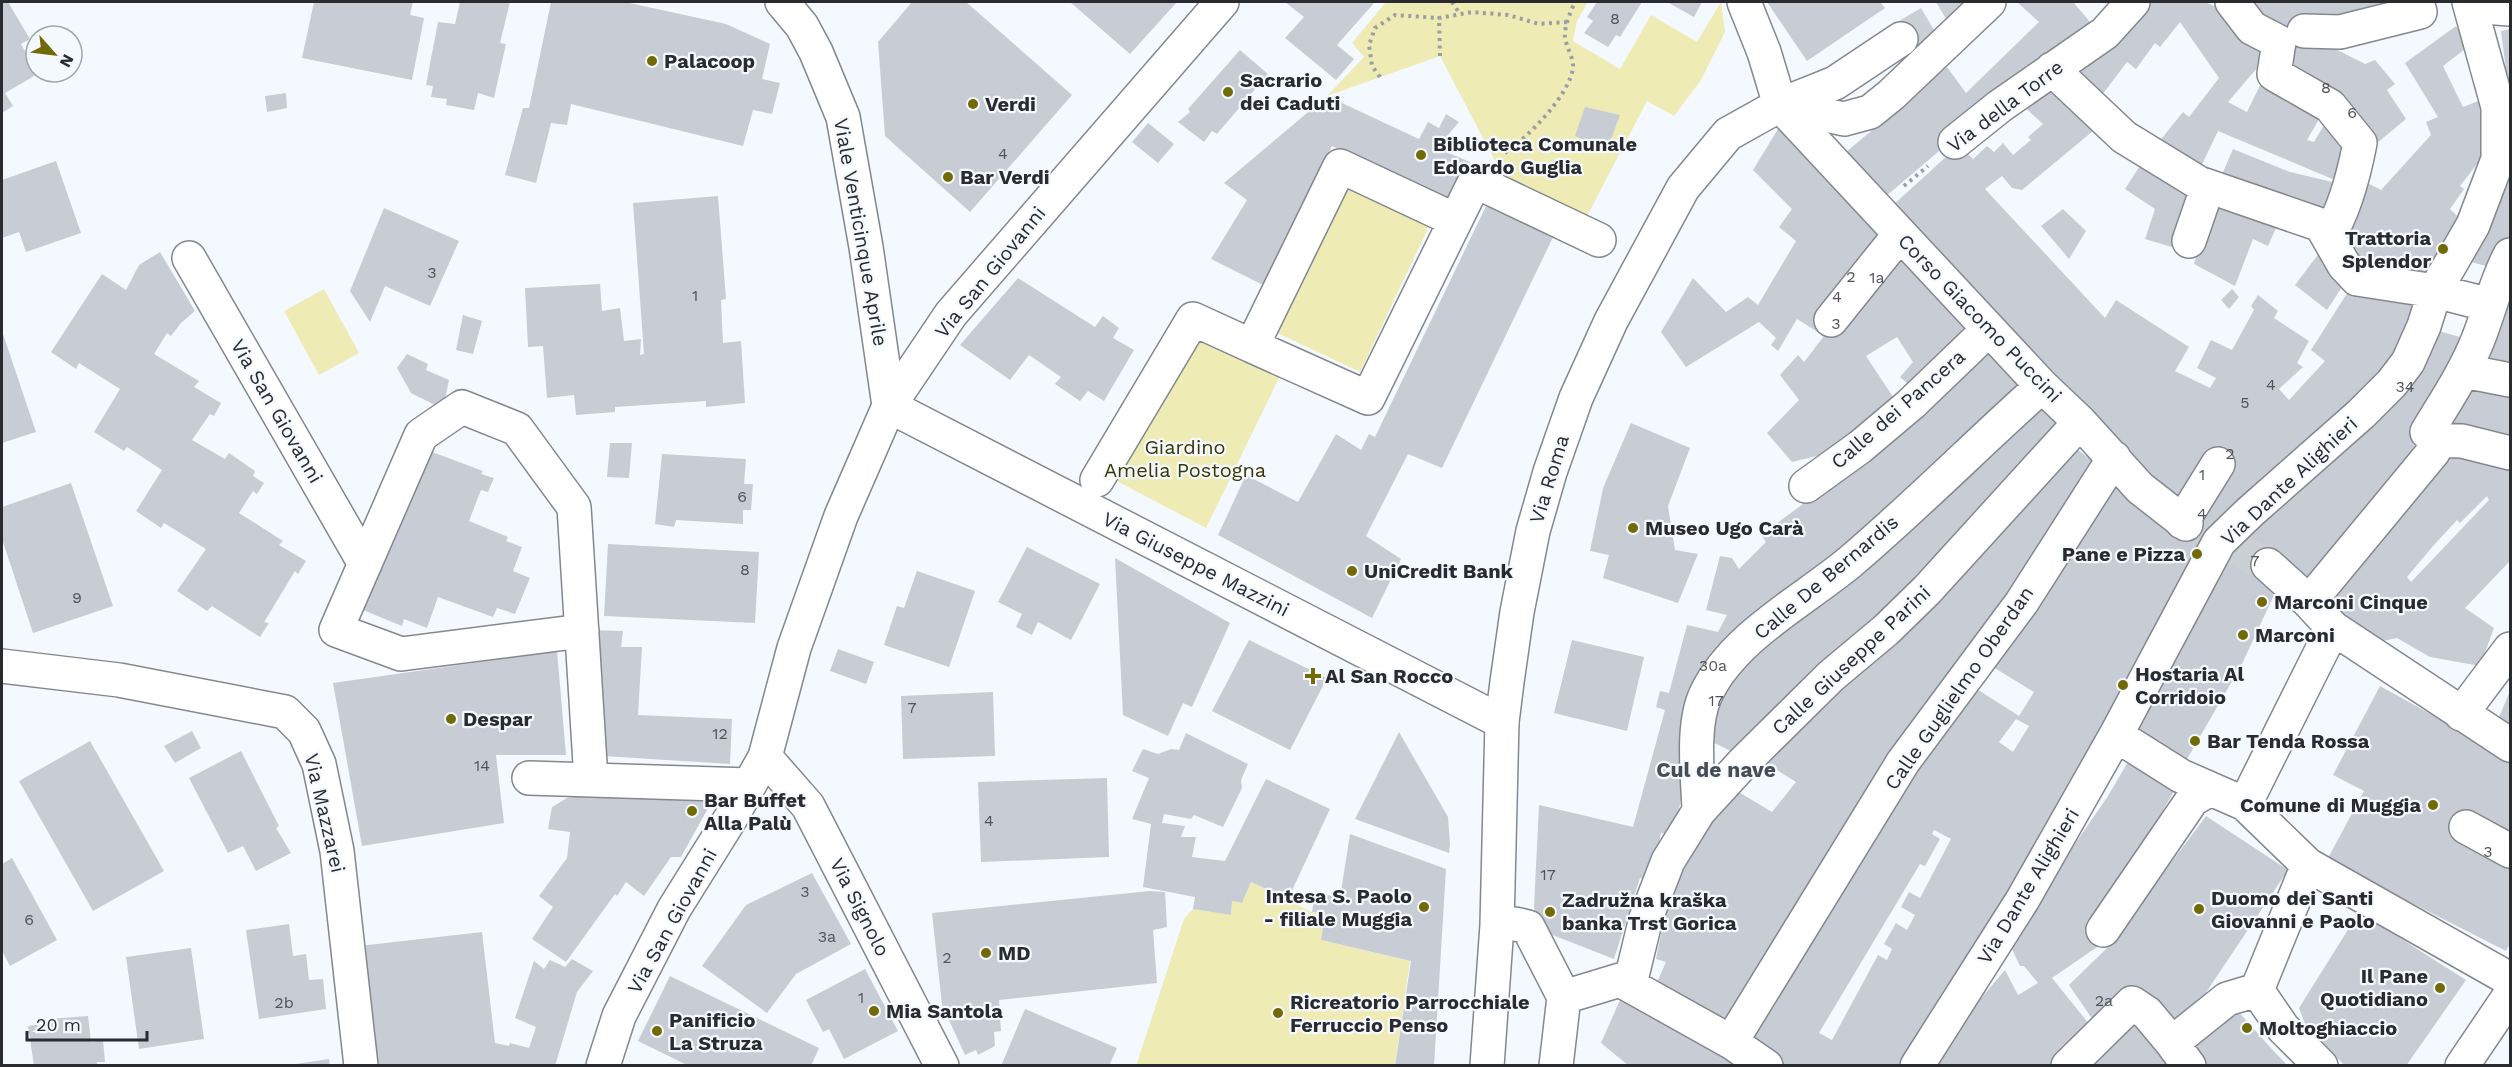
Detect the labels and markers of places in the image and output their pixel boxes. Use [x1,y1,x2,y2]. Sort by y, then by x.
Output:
place label: Palacoop [664,49,755,73]
marker: Palacoop [645,54,659,68]
place label: Sacrario dei Caduti [1240,68,1340,115]
marker: Sacrario dei Caduti [1221,85,1235,99]
place label: Verdi [985,92,1036,116]
marker: Verdi [966,97,980,111]
place label: Biblioteca Comunale Edoardo Guglia [1433,132,1637,179]
marker: Biblioteca Comunale Edoardo Guglia [1414,148,1428,162]
place label: Bar Verdi [960,165,1050,189]
marker: Bar Verdi [941,170,955,184]
place label: Trattoria Splendor [2342,226,2431,273]
marker: Trattoria Splendor [2436,242,2450,256]
place label: Museo Ugo Carà [1645,516,1804,540]
marker: Museo Ugo Carà [1626,521,1640,535]
place label: Pane e Pizza [2062,542,2185,566]
marker: Pane e Pizza [2190,547,2204,561]
place label: UniCredit Bank [1364,559,1514,583]
marker: UniCredit Bank [1345,564,1359,578]
place label: Marconi Cinque [2274,590,2428,614]
marker: Marconi Cinque [2255,595,2269,609]
place label: Marconi [2255,623,2335,647]
marker: Marconi [2236,628,2250,642]
place label: Hostaria Al Corridoio [2135,662,2245,709]
place label: Al San Rocco [1325,664,1453,688]
marker: Al San Rocco [1306,669,1320,683]
marker: Hostaria Al Corridoio [2116,678,2130,692]
place label: Despar [463,707,533,731]
marker: Despar [444,712,458,726]
place label: Bar Tenda Rossa [2207,729,2370,753]
marker: Bar Tenda Rossa [2188,734,2202,748]
place label: Bar Buffet Alla Palù [704,788,806,835]
place label: Comune di Muggia [2240,793,2421,817]
marker: Comune di Muggia [2426,798,2440,812]
marker: Bar Buffet Alla Palù [685,804,699,818]
place label: Intesa S. Paolo - filiale Muggia [1264,884,1412,931]
place label: Duomo dei Santi Giovanni e Paolo [2211,886,2375,933]
place label: Zadružna kraška banka Trst Gorica [1562,888,1737,935]
marker: Intesa S. Paolo - filiale Muggia [1417,900,1431,914]
marker: Duomo dei Santi Giovanni e Paolo [2192,902,2206,916]
marker: Zadružna kraška banka Trst Gorica [1543,905,1557,919]
place label: MD [998,941,1031,965]
marker: MD [979,946,993,960]
place label: Il Pane Quotidiano [2320,964,2428,1011]
marker: Il Pane Quotidiano [2433,981,2447,995]
place label: Ricreatorio Parrocchiale Ferruccio Penso [1290,990,1530,1037]
place label: Mia Santola [886,999,1003,1023]
marker: Mia Santola [867,1004,881,1018]
marker: Ricreatorio Parrocchiale Ferruccio Penso [1271,1006,1285,1020]
place label: Panificio La Struza [669,1008,763,1055]
place label: Moltoghiaccio [2259,1016,2397,1040]
marker: Moltoghiaccio [2240,1021,2254,1035]
marker: Panificio La Struza [650,1024,664,1038]

